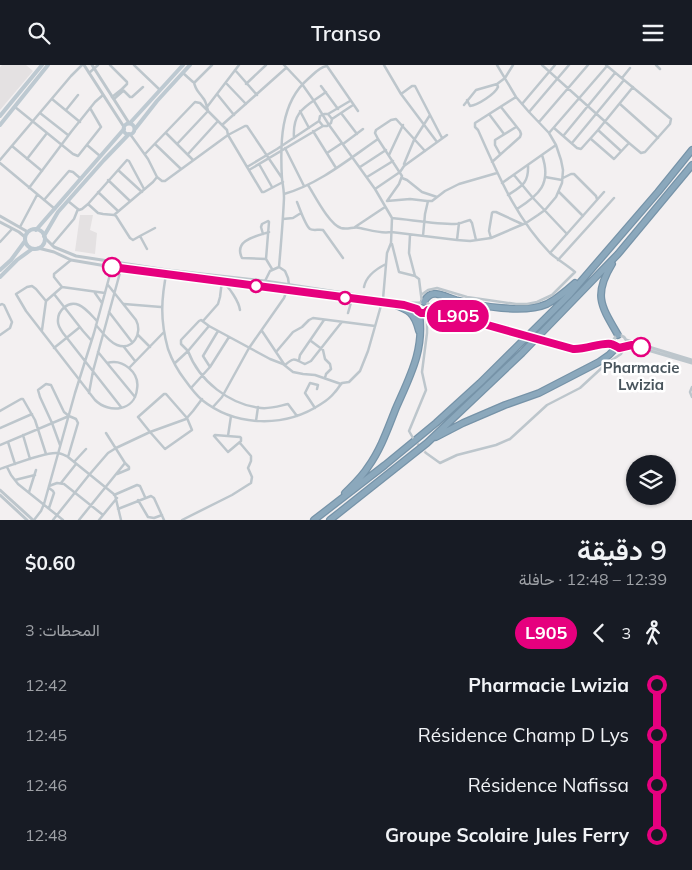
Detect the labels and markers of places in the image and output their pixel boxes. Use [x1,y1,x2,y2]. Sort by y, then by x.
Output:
unlabelled marker [102,257,122,277]
unlabelled marker [249,279,263,293]
unlabelled marker [338,291,352,305]
marker: Pharmacie Lwizia [631,337,651,357]
place label: Pharmacie Lwizia [603,358,679,394]

